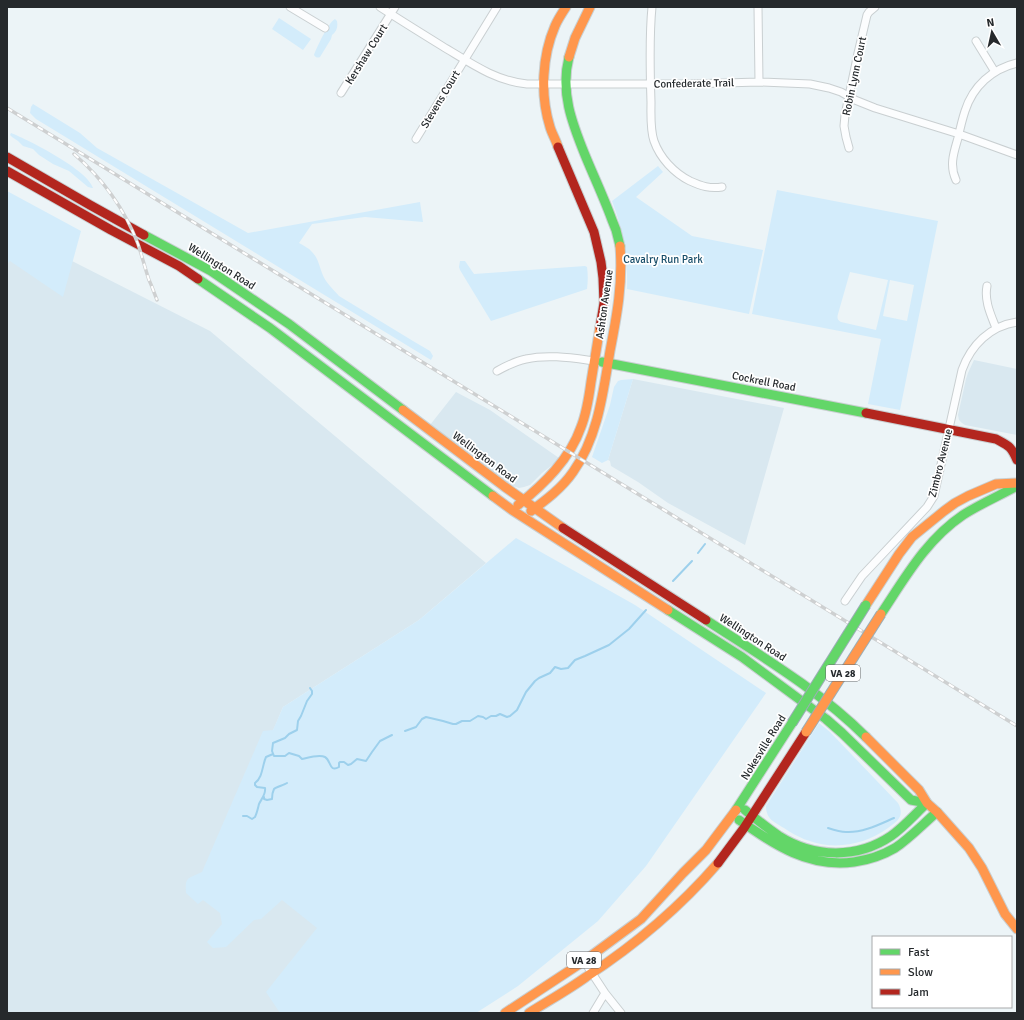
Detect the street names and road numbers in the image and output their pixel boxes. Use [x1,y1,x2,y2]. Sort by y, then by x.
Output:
street label: Kershaw Court [343,21,390,87]
street label: Robin Lynn Court [840,35,869,117]
street label: Stevens Court [418,68,463,131]
street label: Confederate Trail [654,76,734,91]
street label: Wellington Road [186,241,258,292]
street label: Ashton Avenue [593,269,616,340]
street label: Cockrell Road [731,369,797,394]
street label: Zimbro Avenue [926,428,955,499]
street label: Wellington Road [450,429,519,486]
street label: Wellington Road [717,611,789,664]
road number: VA 28 [826,665,860,681]
street label: Nokesville Road [738,712,789,782]
road number: VA 28 [567,952,601,968]

